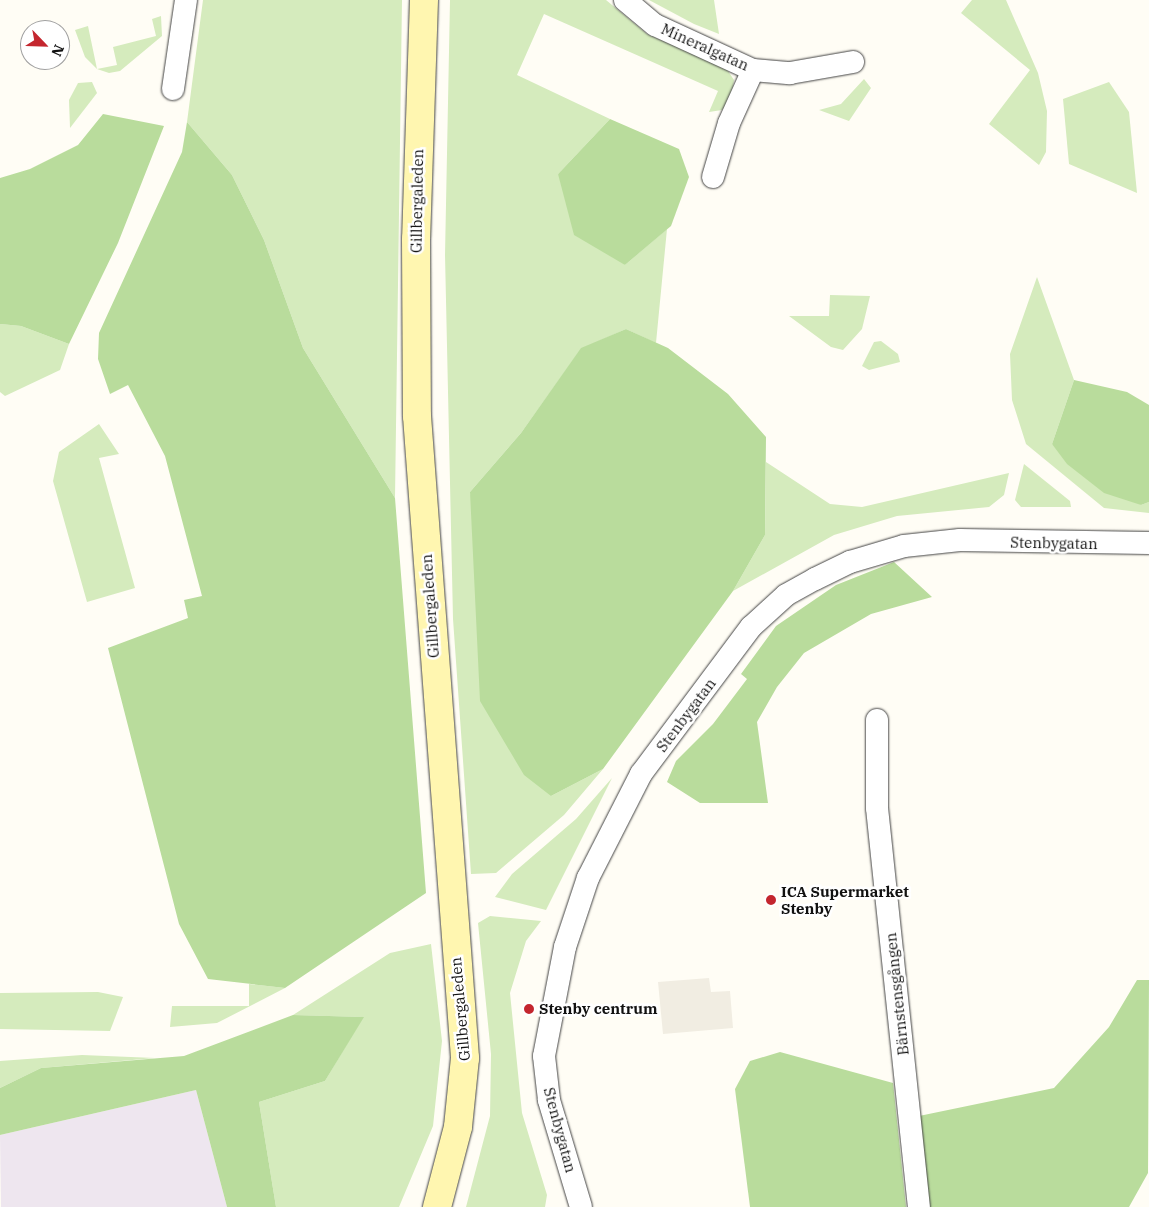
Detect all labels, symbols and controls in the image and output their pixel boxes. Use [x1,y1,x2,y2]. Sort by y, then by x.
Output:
north arrow [20,20,70,70]
street label: Mineralgatan [658,20,752,74]
text: N [47,42,68,59]
street label: Gillbergaleden [407,149,427,253]
street label: Stenbygatan [1010,533,1098,553]
street label: Gillbergaleden [417,553,443,659]
street label: Stenbygatan [652,675,720,755]
place label: ICA Supermarket Stenby [781,882,909,917]
marker: ICA Supermarket Stenby [765,894,777,906]
street label: Bärnstensgången [882,932,912,1056]
street label: Gillbergaleden [446,956,474,1062]
place label: Stenby centrum [539,1000,657,1018]
marker: Stenby centrum [523,1003,535,1015]
street label: Stenbygatan [540,1085,580,1175]

